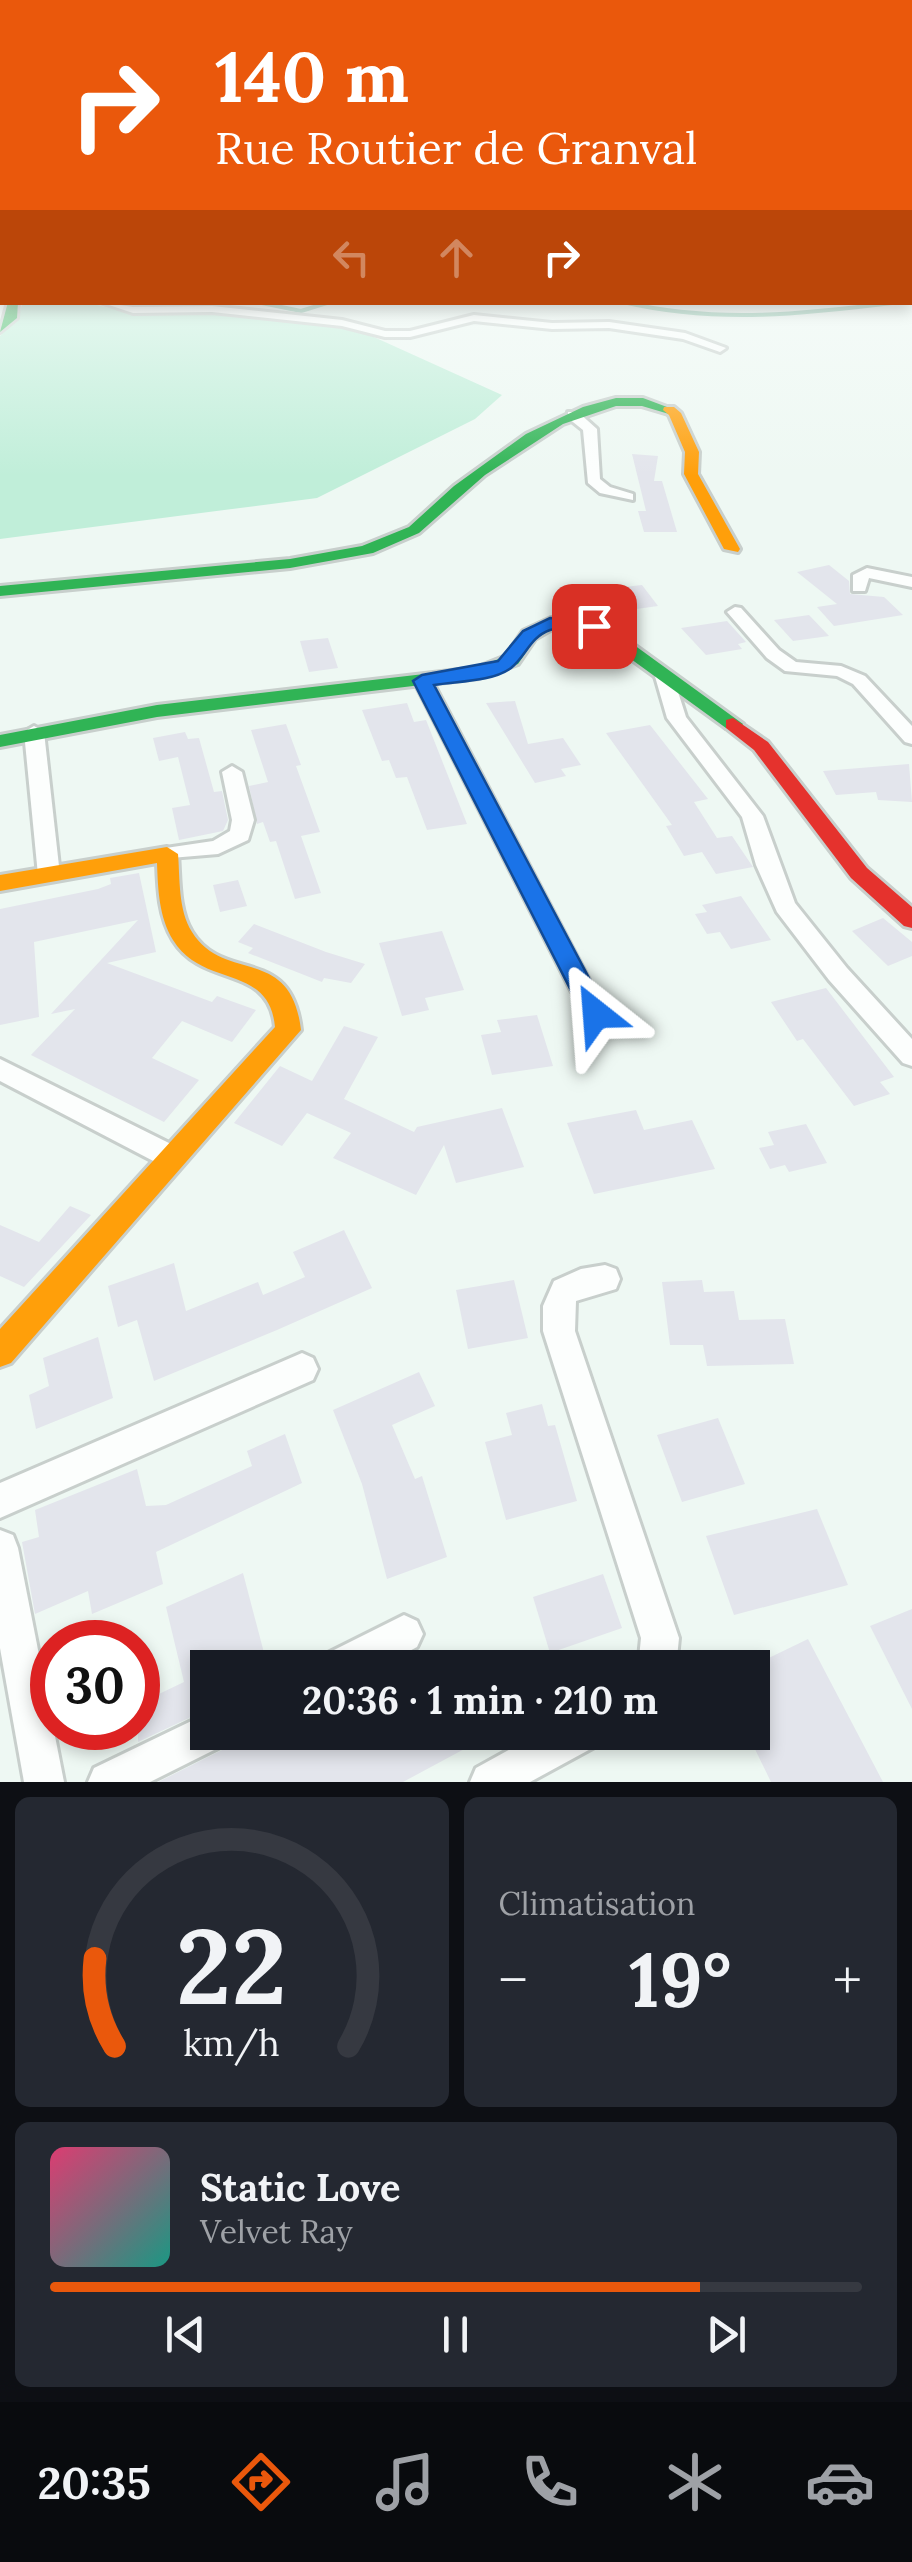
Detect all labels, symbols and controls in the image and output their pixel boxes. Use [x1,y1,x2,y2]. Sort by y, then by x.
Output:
text: 140 m [215,32,409,121]
icon: right [50,40,180,170]
text: Rue Routier de Granval [215,119,697,176]
icon: left [324,230,379,285]
icon: ahead [429,230,484,285]
icon: right [534,230,589,285]
pin [552,584,637,669]
icon: arrive [567,599,622,654]
position arrow [544,962,648,1066]
speed limit sign: 30 [30,1620,160,1750]
text: 20:36 · 1 min · 210 m [302,1676,658,1724]
text: Climatisation [499,1883,695,1924]
text: 22 [176,1899,287,2032]
text: 19° [629,1932,731,2028]
text: − [499,1945,528,2015]
text: + [833,1945,862,2015]
text: km/h [183,2020,280,2066]
text: Static Love [200,2163,400,2211]
text: Velvet Ray [200,2211,353,2252]
icon: previous [158,2307,213,2362]
icon: pause [428,2307,483,2362]
icon: next [699,2307,754,2362]
icon: directions [226,2447,296,2517]
icon: music [370,2447,440,2517]
icon: phone [515,2447,585,2517]
icon: climate [660,2447,730,2517]
icon: car [805,2447,875,2517]
text: 20:35 [37,2454,151,2511]

